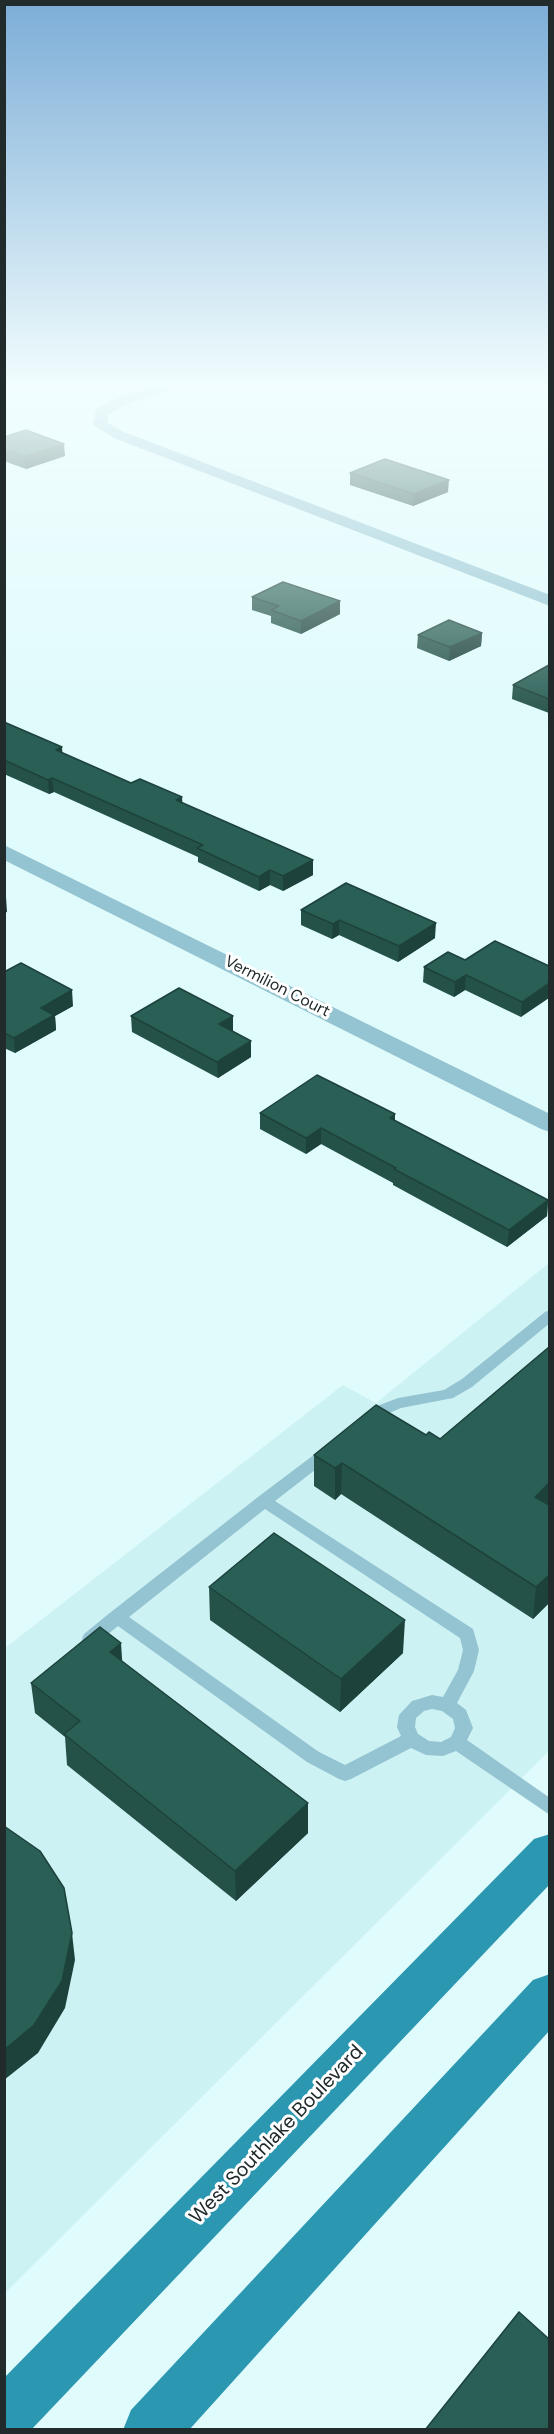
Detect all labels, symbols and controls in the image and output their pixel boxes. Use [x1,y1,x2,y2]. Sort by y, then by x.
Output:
street label: Vermilion Court [221,952,333,1022]
street label: West Southlake Boulevard [185,2041,369,2229]

